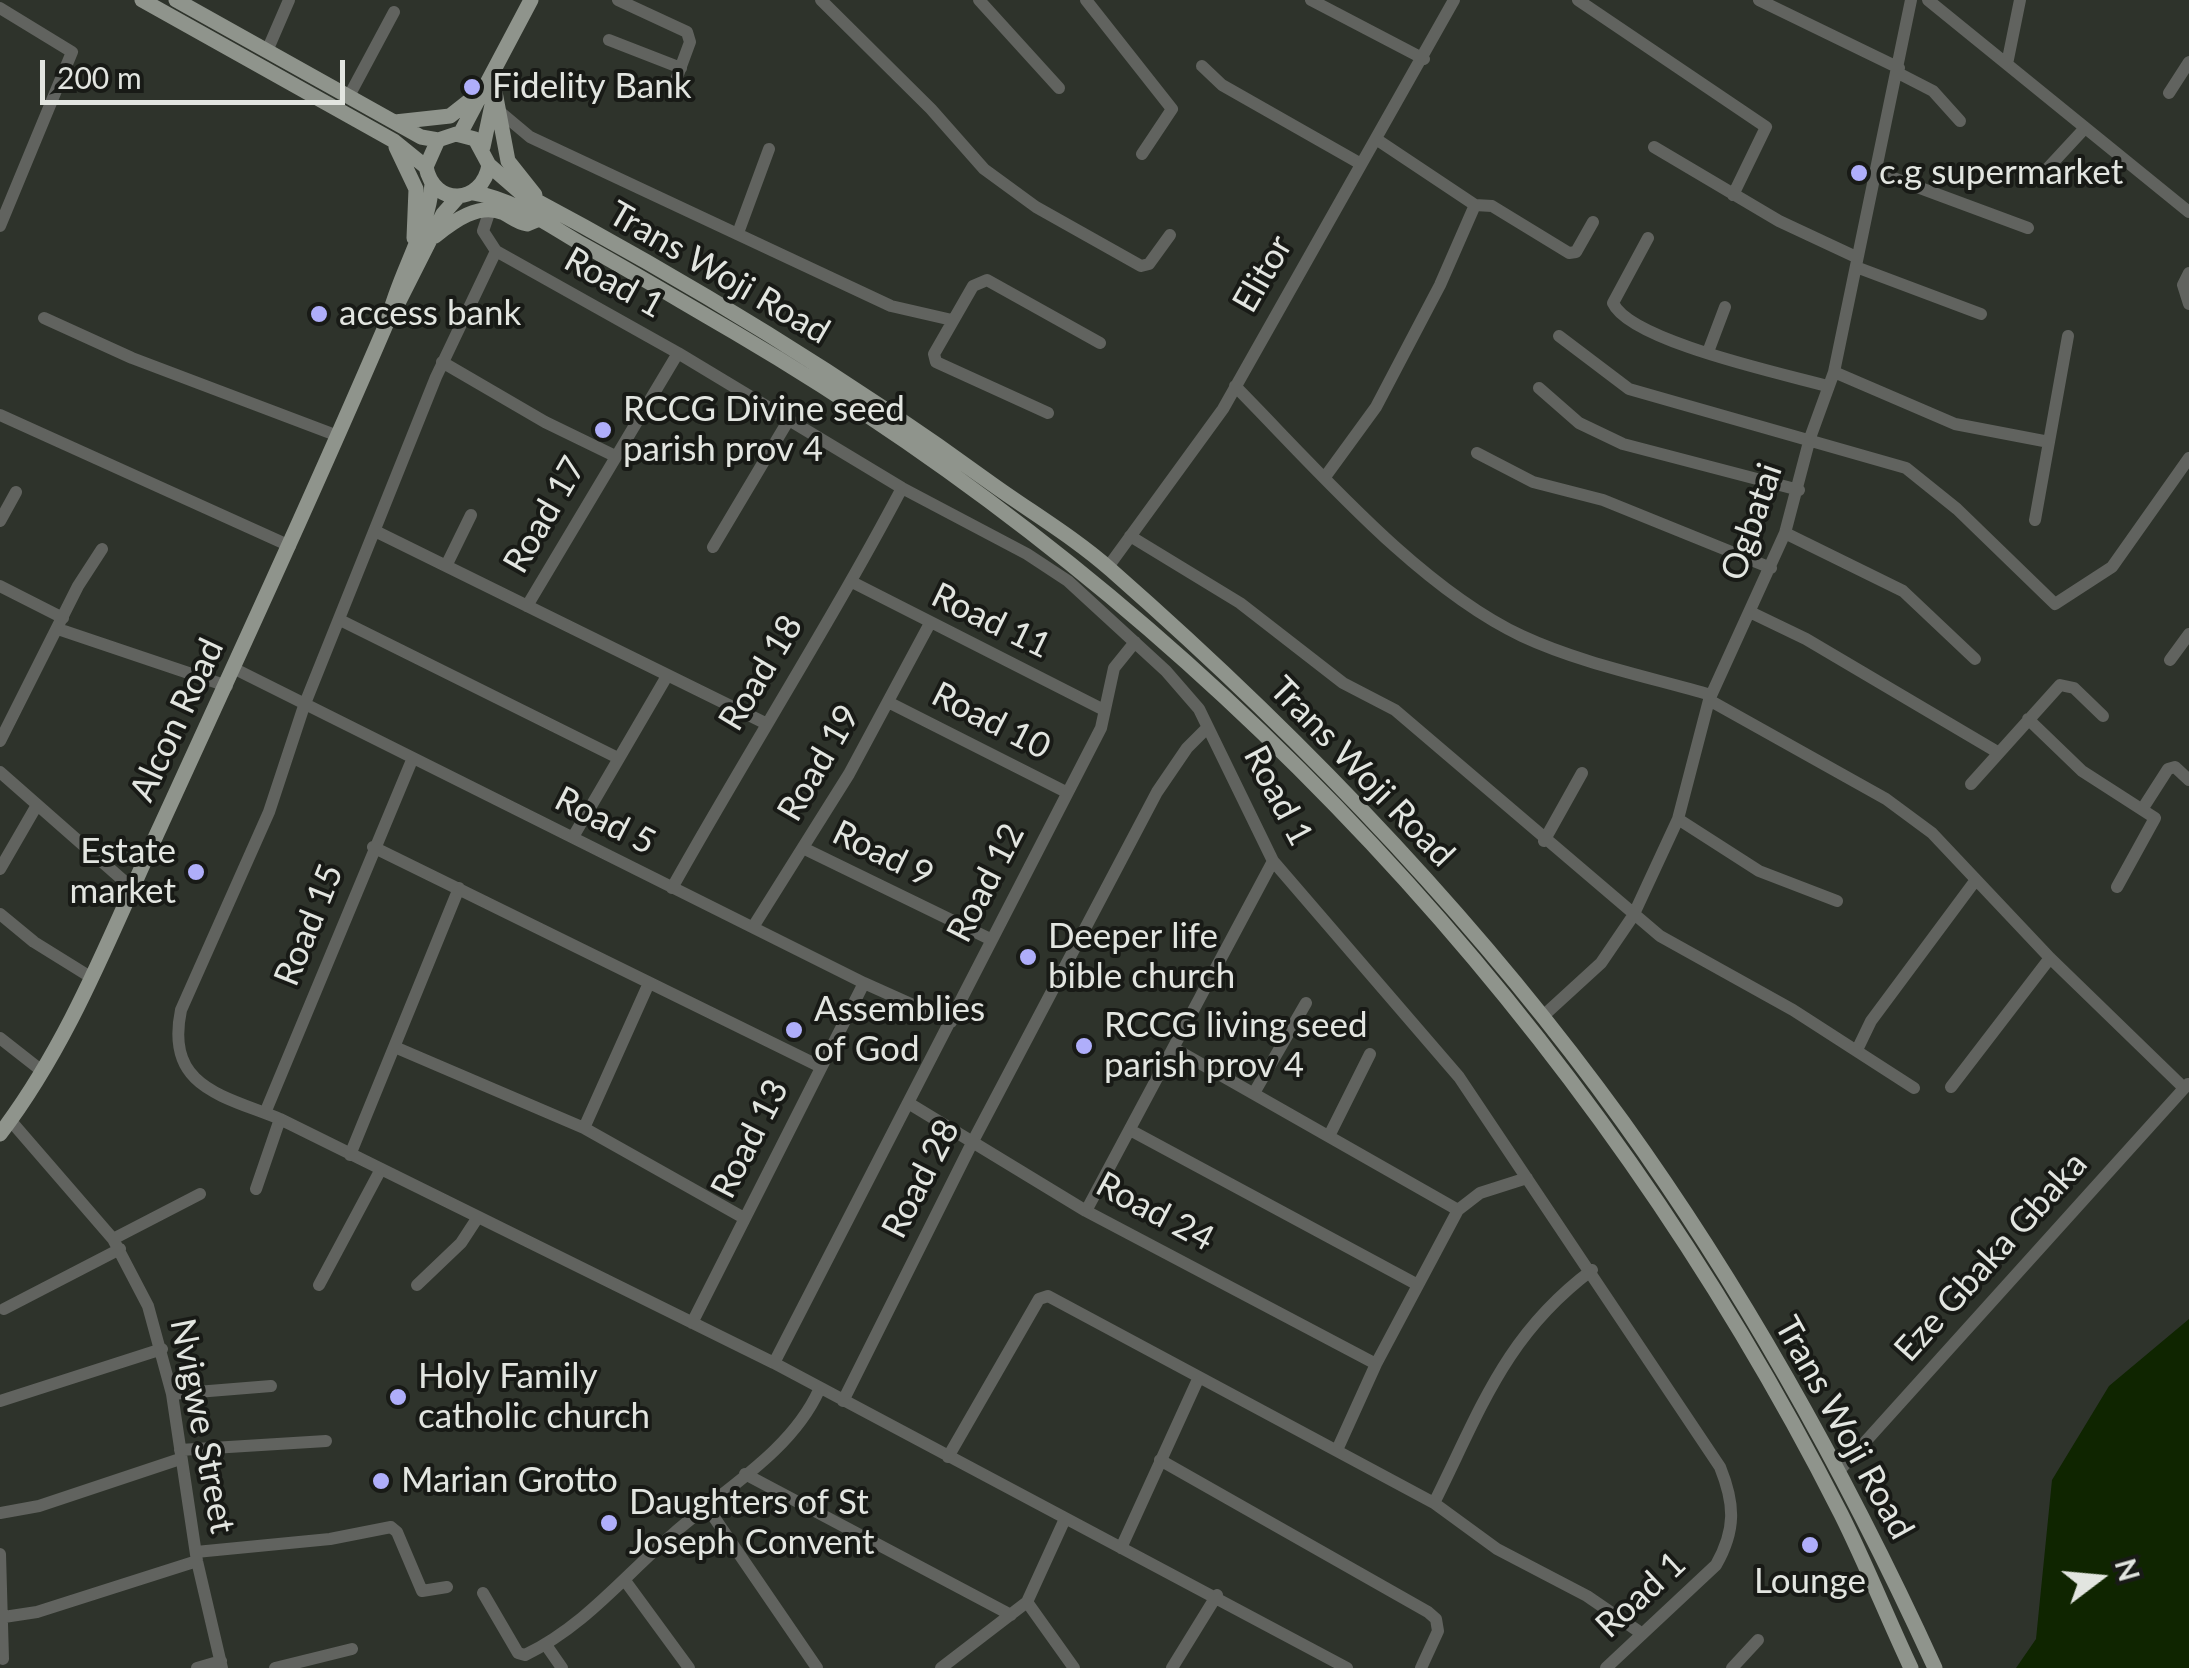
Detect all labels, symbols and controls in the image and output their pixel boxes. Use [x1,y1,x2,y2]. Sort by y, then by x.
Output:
scale bar [45,40,350,102]
text: 200 m [57,59,142,95]
place label: Fidelity Bank [492,66,691,108]
marker: Fidelity Bank [461,76,483,98]
place label: c.g supermarket [1879,152,2123,194]
marker: c.g supermarket [1848,162,1870,184]
street label: Trans Woji Road [601,193,837,353]
street label: Elitor [1224,228,1302,320]
street label: Road 1 [557,239,671,327]
place label: access bank [339,293,521,335]
marker: access bank [308,303,330,325]
place label: RCCG Divine seed parish prov 4 [623,389,905,471]
marker: RCCG Divine seed parish prov 4 [592,419,614,441]
street label: Road 17 [495,449,595,581]
street label: Ogbatai [1712,458,1792,586]
street label: Road 11 [925,574,1057,668]
street label: Road 18 [710,608,812,738]
street label: Alcon Road [121,632,233,808]
street label: Trans Woji Road [1261,668,1463,876]
street label: Road 10 [925,673,1057,769]
street label: Road 19 [769,697,869,829]
street label: Road 1 [1234,739,1322,853]
street label: Road 5 [548,778,662,864]
street label: Road 9 [826,812,940,896]
street label: Road 12 [938,817,1034,949]
place label: Estate market [69,831,176,913]
street label: Road 15 [266,858,352,992]
marker: Estate market [185,861,207,883]
place label: Deeper life bible church [1048,916,1235,998]
marker: Deeper life bible church [1017,946,1039,968]
place label: Assemblies of God [814,989,985,1071]
place label: RCCG living seed parish prov 4 [1104,1005,1368,1087]
marker: Assemblies of God [783,1019,805,1041]
marker: RCCG living seed parish prov 4 [1073,1035,1095,1057]
street label: Road 13 [702,1073,798,1205]
street label: Road 28 [873,1113,969,1245]
street label: Eze Gbaka Gbaka [1886,1144,2096,1370]
street label: Road 24 [1089,1164,1221,1260]
street label: Trans Woji Road [1766,1309,1922,1547]
street label: Nvigwe Street [161,1315,243,1537]
place label: Holy Family catholic church [418,1356,650,1438]
marker: Holy Family catholic church [387,1386,409,1408]
place label: Marian Grotto [401,1460,618,1502]
marker: Marian Grotto [370,1470,392,1492]
place label: Daughters of St Joseph Convent [629,1482,875,1564]
marker: Daughters of St Joseph Convent [598,1512,620,1534]
north arrow [2049,1528,2149,1628]
marker: Lounge [1799,1534,1821,1556]
street label: Road 1 [1588,1543,1694,1647]
text: N [2109,1555,2147,1585]
place label: Lounge [1754,1561,1866,1603]

